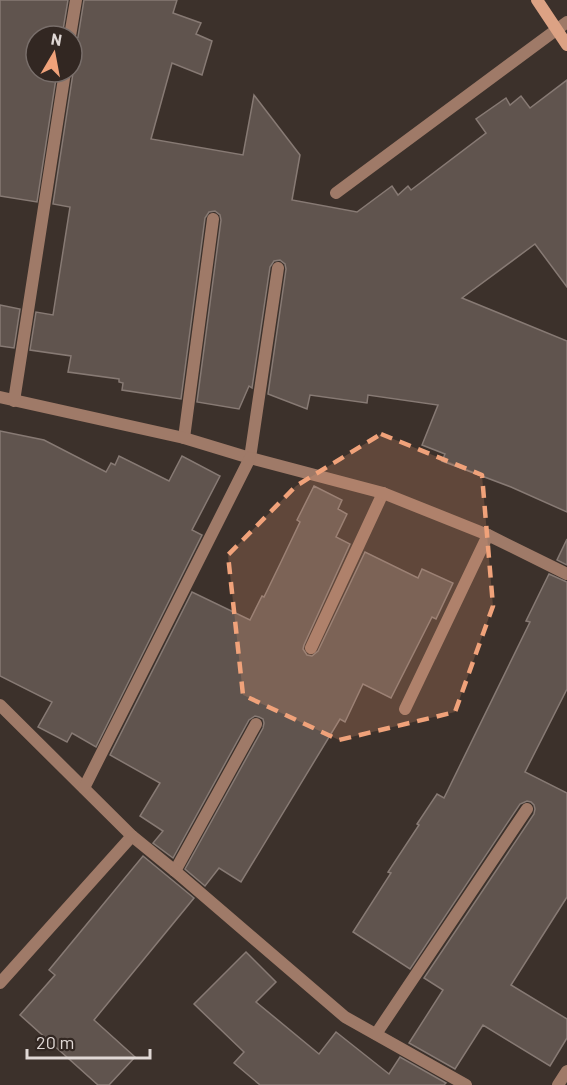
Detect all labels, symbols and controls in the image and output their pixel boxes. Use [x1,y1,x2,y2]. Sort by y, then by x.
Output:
north arrow [24,24,84,84]
text: N [50,28,64,49]
scale bar [27,1022,150,1060]
text: 20 m [36,1031,74,1053]

